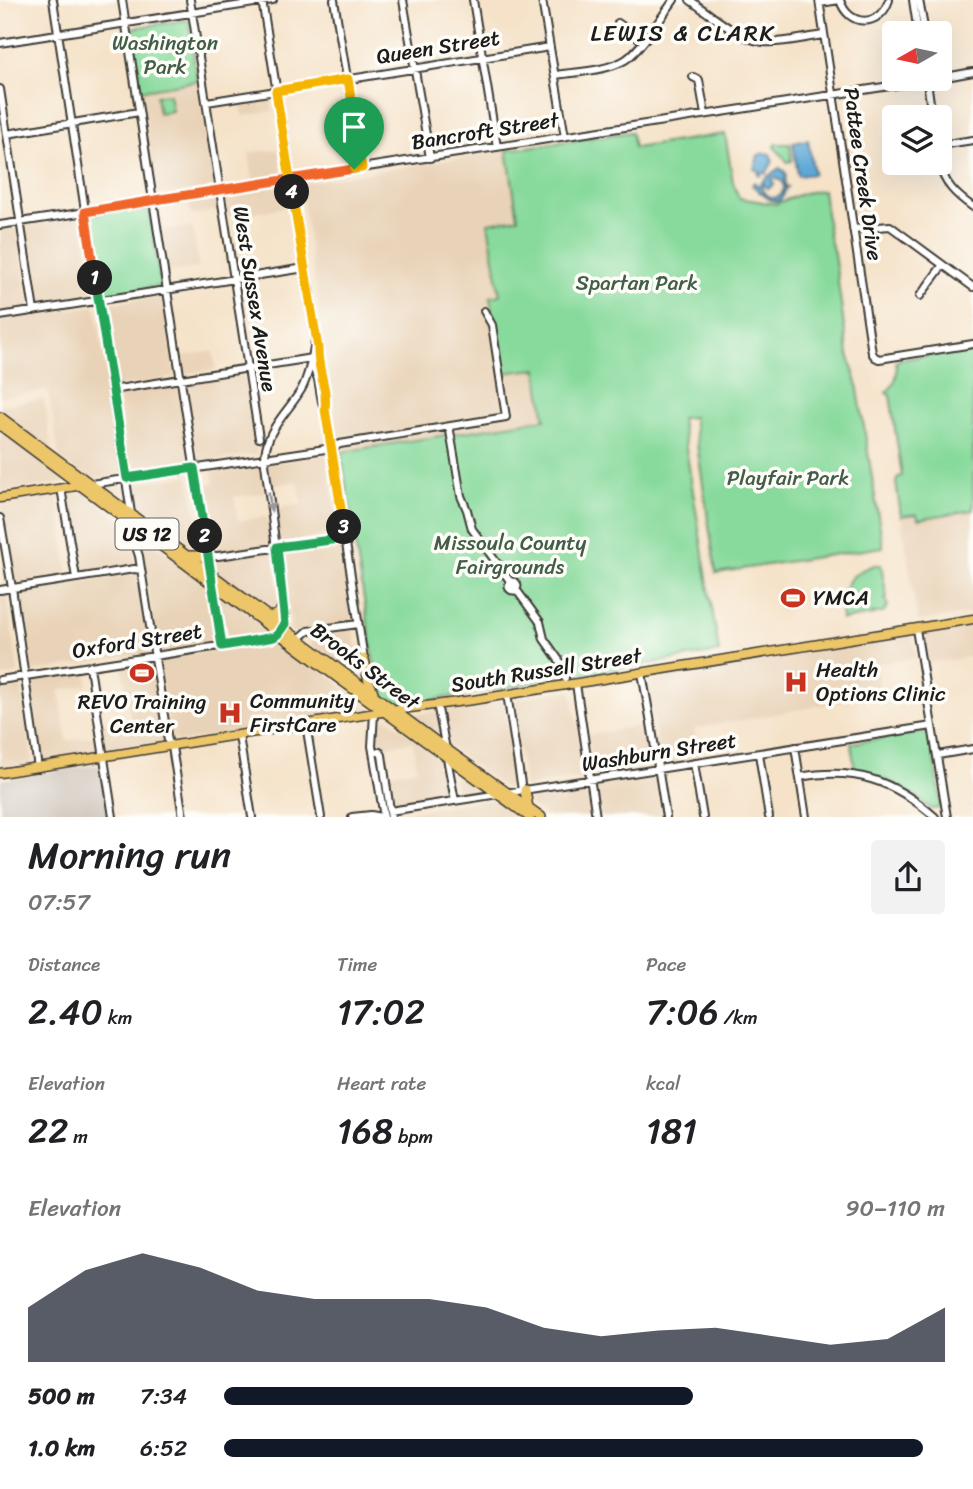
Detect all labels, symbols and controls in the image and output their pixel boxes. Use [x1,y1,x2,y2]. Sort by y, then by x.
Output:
district label: LEWIS & CLARK [590,13,776,54]
street label: Queen Street [374,19,502,75]
north arrow [882,21,952,91]
map controls [882,21,952,175]
park label: Washington Park [112,24,218,86]
street label: Pattee Creek Drive [832,85,894,263]
pin [324,97,384,169]
street label: Bancroft Street [409,100,563,161]
button: layers [882,105,952,175]
icon: arrive [335,108,373,146]
pin: 4 [274,174,310,210]
text: 4 [286,175,297,208]
street label: West Sussex Avenue [222,204,288,394]
pin: 1 [78,260,112,296]
text: 1 [90,261,99,294]
park label: Spartan Park [576,264,698,302]
park label: Playfair Park [727,459,849,497]
one-way arrow [265,491,276,513]
pin: 3 [326,510,362,544]
text: 3 [338,510,349,543]
pin: 2 [188,518,222,554]
road number: US 12 [116,519,178,550]
text: 2 [199,519,210,552]
park label: Missoula County Fairgrounds [434,524,586,586]
place label: YMCA [813,579,869,617]
sports icon: YMCA [779,584,807,612]
street label: Oxford Street [69,612,205,670]
street label: Brooks Street [302,612,429,721]
street label: South Russell Street [448,636,645,704]
place label: Health Options Clinic [816,651,946,713]
sports icon: REVO Training Center [128,659,156,687]
hospital icon: Health Options Clinic [782,668,810,696]
place label: Community FirstCare [250,682,355,744]
place label: REVO Training Center [78,683,207,745]
hospital icon: Community FirstCare [216,699,244,727]
street label: Washburn Street [579,721,739,783]
text: Morning run [28,822,231,889]
button: share [871,840,945,914]
text: 07:57 [28,882,90,923]
text: Distance [28,948,100,981]
text: Time [337,948,377,981]
text: Pace [646,948,686,981]
text: 2.40 [28,981,103,1043]
text: 17:02 [337,981,425,1043]
text: 7:06 [646,981,719,1043]
text: km [103,1001,132,1034]
text: /km [719,1001,758,1034]
text: Elevation [28,1067,105,1100]
text: Heart rate [337,1067,426,1100]
text: kcal [646,1067,681,1100]
text: 22 [28,1100,68,1162]
text: 168 [337,1100,393,1162]
text: 181 [646,1100,697,1162]
text: m [68,1120,88,1153]
text: bpm [393,1120,433,1153]
text: Elevation [28,1188,121,1229]
text: 90–110 m [845,1188,945,1229]
text: 500 m [28,1376,95,1417]
text: 7:34 [140,1376,187,1417]
text: 1.0 km [28,1428,95,1469]
text: 6:52 [140,1428,187,1469]

